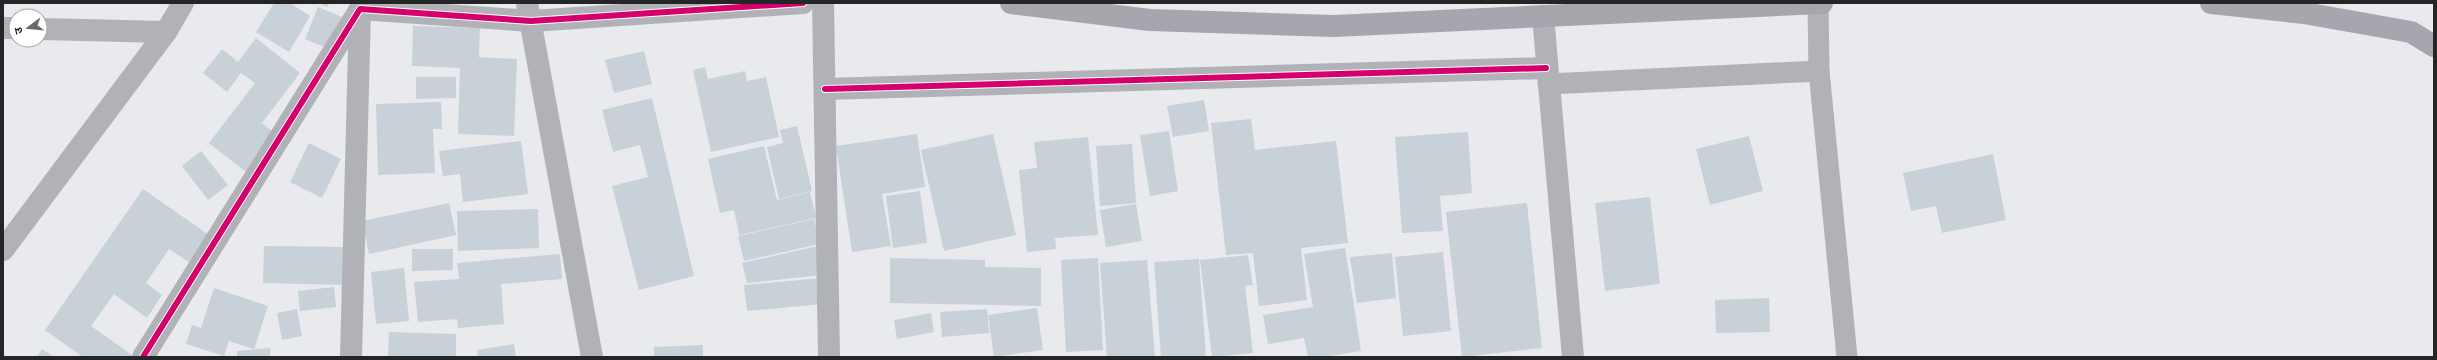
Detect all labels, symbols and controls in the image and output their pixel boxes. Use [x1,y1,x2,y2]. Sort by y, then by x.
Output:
north arrow [8,8,48,48]
text: उ [11,25,26,36]

